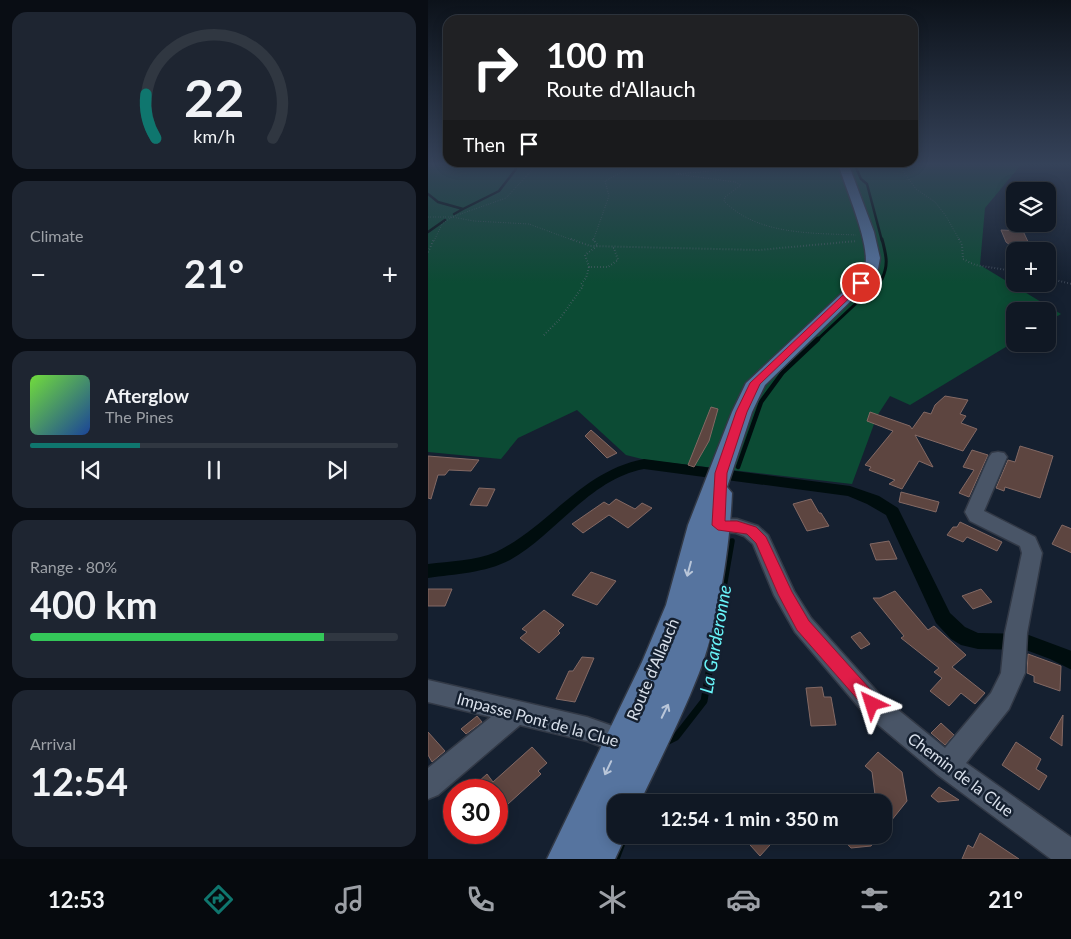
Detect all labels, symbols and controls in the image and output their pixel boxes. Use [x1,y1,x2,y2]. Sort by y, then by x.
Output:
text: 100 m [546,33,645,75]
icon: right [463,35,528,100]
text: 22 [184,66,244,128]
text: Route d'Allauch [546,75,696,102]
text: km/h [193,125,235,147]
icon: arrive [515,130,543,158]
text: Then [463,133,505,156]
map controls [1006,182,1056,352]
button: layers [1006,182,1056,232]
text: Climate [30,226,83,245]
button: + [1006,242,1056,292]
text: 21° [184,250,244,296]
text: − [30,257,46,291]
text: + [382,257,398,291]
pin [840,262,882,304]
icon: arrive [847,269,875,297]
button: − [1006,302,1056,352]
text: Afterglow [105,384,189,407]
text: The Pines [105,407,174,426]
icon: previous [77,456,105,484]
icon: pause [200,456,228,484]
icon: next [323,456,351,484]
text: Range · 80% [30,557,117,576]
one-way arrow [684,561,693,577]
text: 400 km [30,581,158,627]
water label: La Garderonne [695,583,735,695]
street label: Route d'Allauch [622,615,682,723]
position arrow [845,677,897,729]
street label: Impasse Pont de la Clue [455,688,621,750]
one-way arrow [661,704,670,719]
street label: Chemin de la Clue [904,728,1018,820]
text: Arrival [30,734,76,753]
text: 12:54 [30,758,128,804]
one-way arrow [602,760,612,775]
speed limit sign: 30 [443,779,508,844]
text: 12:54 · 1 min · 350 m [660,807,839,830]
icon: directions [201,882,236,917]
icon: music [332,882,367,917]
icon: phone [463,882,498,917]
icon: climate [595,882,630,917]
icon: car [726,882,761,917]
icon: filters [857,882,892,917]
text: 12:53 [48,886,105,913]
text: 21° [988,886,1023,913]

